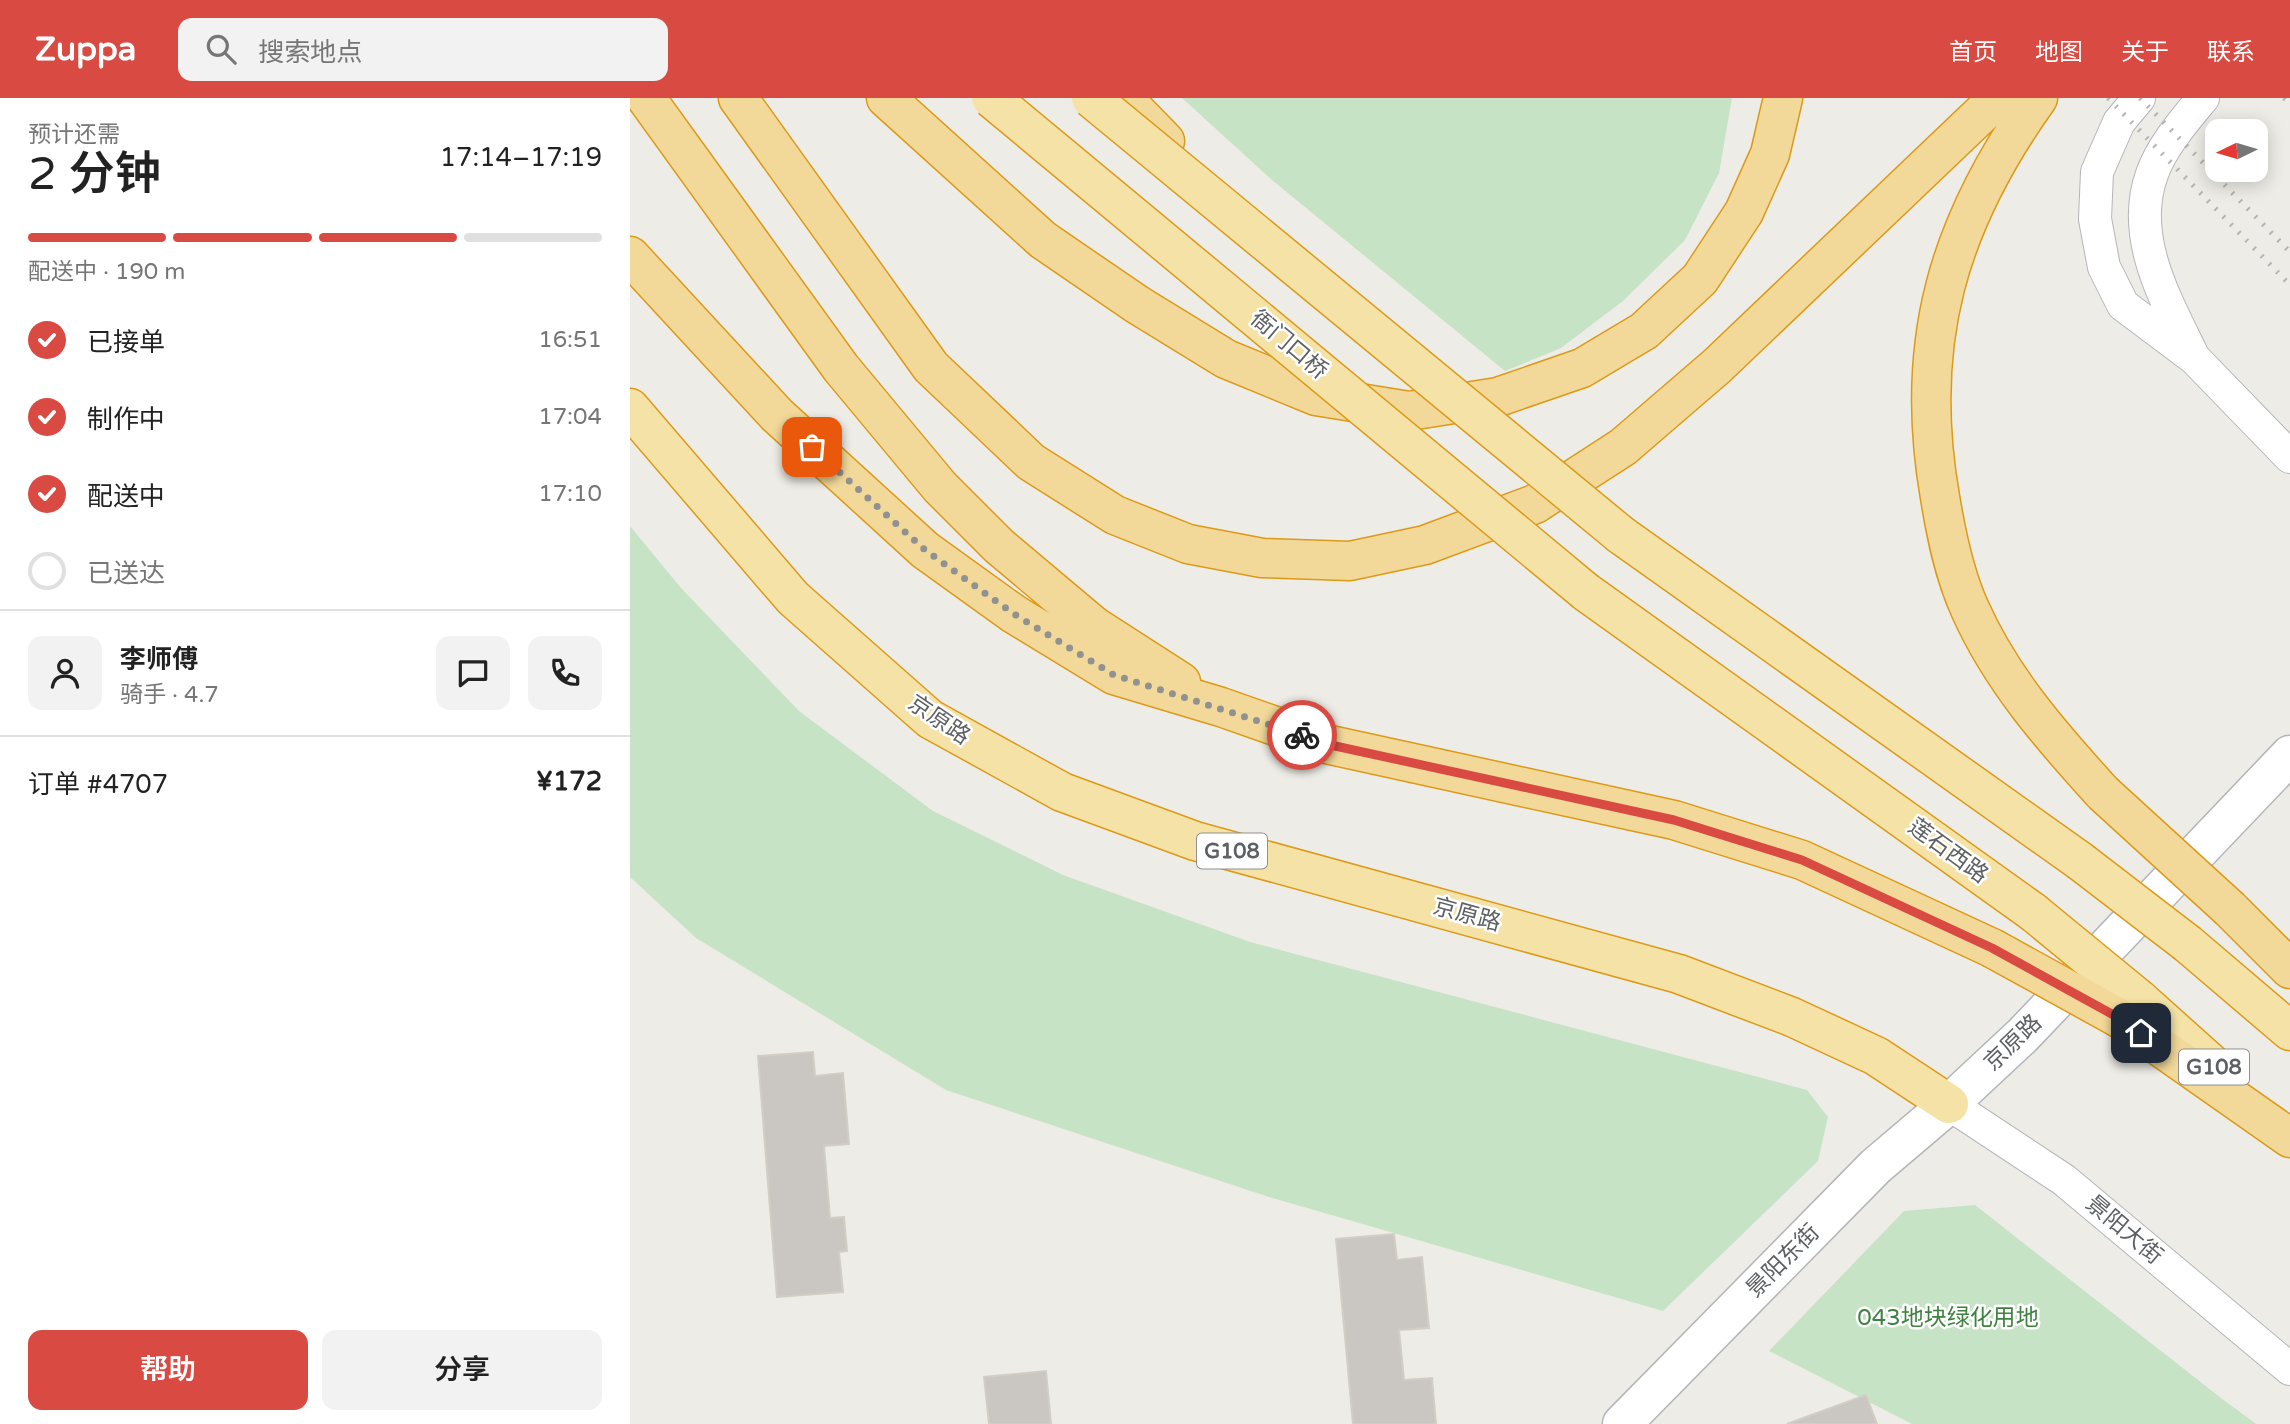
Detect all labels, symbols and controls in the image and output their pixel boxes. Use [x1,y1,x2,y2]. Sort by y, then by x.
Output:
search box [178,18,668,81]
text: Zuppa [35,30,136,69]
icon: search [202,30,240,68]
text: 搜索地点 [258,37,362,68]
text: 首页 [1949,38,1997,67]
text: 地图 [2035,38,2083,67]
text: 关于 [2121,38,2169,67]
text: 联系 [2207,38,2255,67]
north arrow [2205,119,2268,182]
map controls [2205,119,2268,182]
text: 预计还需 [28,121,120,149]
text: 17:14–17:19 [440,142,602,173]
text: 2 分钟 [28,147,161,202]
text: 配送中 · 190 m [28,258,185,286]
street label: 衙门口桥 [1245,305,1333,385]
icon: check [28,321,66,359]
text: 16:51 [538,326,602,354]
text: 已接单 [87,327,165,358]
icon: check [28,398,66,436]
text: 17:04 [538,403,602,431]
text: 制作中 [87,404,165,435]
pin [782,417,842,477]
icon: bag [793,428,831,466]
icon: check [28,475,66,513]
text: 17:10 [538,480,602,508]
text: 配送中 [87,481,165,512]
text: 已送达 [87,558,165,589]
button: person [28,636,102,710]
button: chat [436,636,510,710]
button: phone [528,636,602,710]
text: 李师傅 [120,644,198,675]
text: 骑手 · 4.7 [120,681,219,709]
street label: 京原路 [903,689,975,751]
courier [1267,700,1337,770]
icon: bike [1283,716,1321,754]
text: ¥172 [536,766,602,797]
text: 订单 #4707 [28,769,168,800]
street label: 莲石西路 [1903,813,1993,889]
road number: G108 [1197,834,1267,868]
street label: 京原路 [1430,893,1504,937]
pin [2111,1003,2171,1063]
street label: 京原路 [1978,1009,2048,1077]
icon: home [2122,1014,2160,1052]
road number: G108 [2179,1049,2249,1084]
street label: 景阳大街 [2080,1190,2168,1270]
street label: 景阳东街 [1741,1219,1825,1303]
park label: 043地块绿化用地 [1857,1304,2039,1332]
button: 帮助 [28,1330,308,1410]
button: 分享 [322,1330,602,1410]

